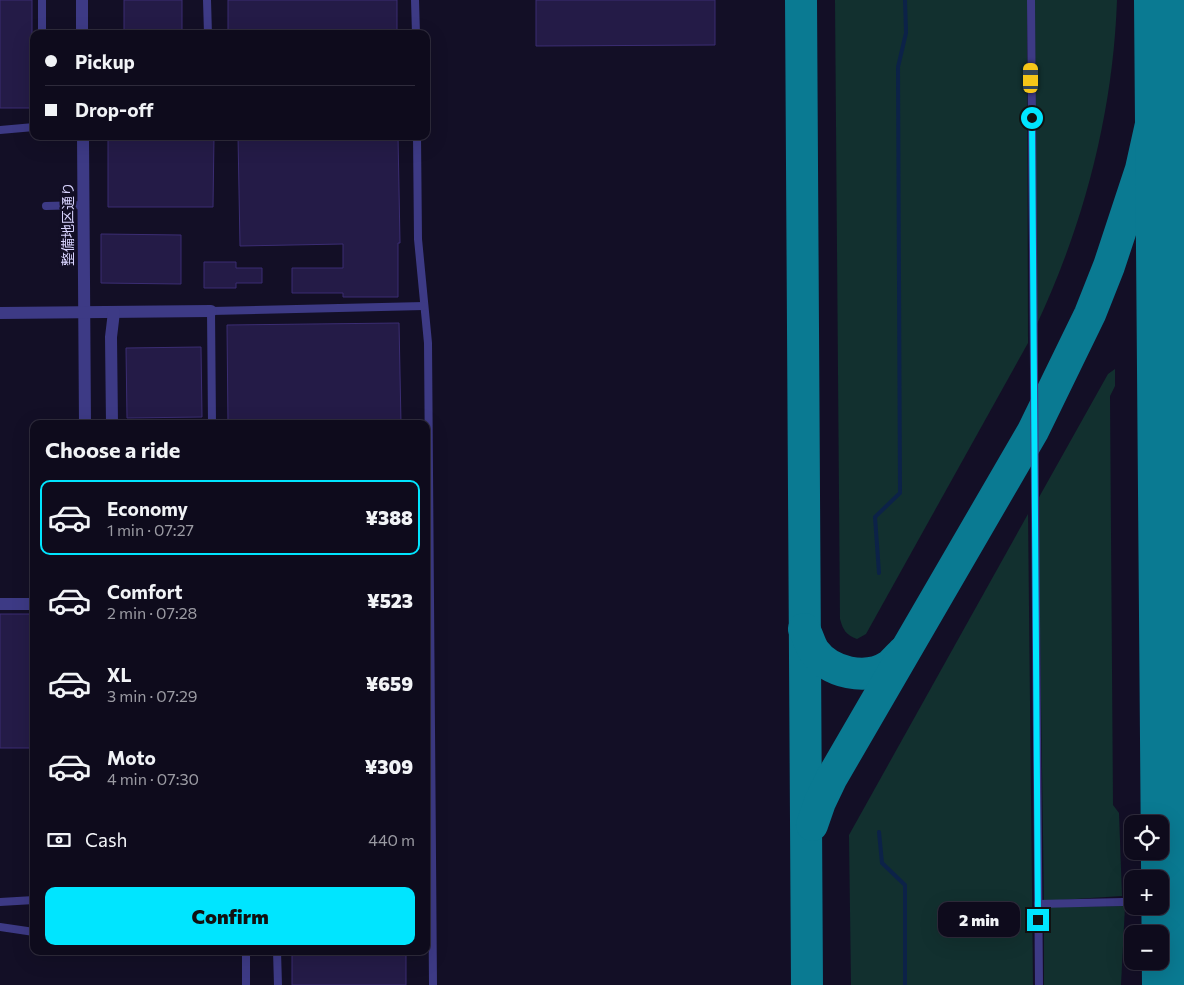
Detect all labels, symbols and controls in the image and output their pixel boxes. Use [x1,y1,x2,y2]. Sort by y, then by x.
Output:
text: Pickup [75,50,135,73]
car [1023,63,1038,93]
text: Drop-off [75,98,154,121]
route start [1021,107,1043,129]
street label: 整備地区通り [59,182,76,266]
text: Choose a ride [45,436,180,463]
icon: car [47,495,92,540]
text: Economy [107,497,188,520]
text: ¥388 [366,506,413,529]
text: 1 min · 07:27 [107,520,194,539]
icon: car [47,578,92,623]
text: Comfort [107,580,183,603]
text: ¥523 [367,589,413,612]
text: 2 min · 07:28 [107,603,197,622]
icon: car [47,661,92,706]
text: XL [107,663,132,686]
text: ¥659 [366,672,413,695]
text: 3 min · 07:29 [107,686,197,705]
icon: car [47,744,92,789]
text: Moto [107,746,156,769]
text: ¥309 [365,755,413,778]
text: 4 min · 07:30 [107,769,199,788]
map controls [1124,815,1169,970]
button: locate [1124,815,1169,860]
icon: cash [45,826,73,854]
text: Cash [85,828,127,851]
text: 440 m [368,830,415,849]
button: + [1124,870,1169,915]
button: Confirm [45,887,415,945]
callout: 2 min [938,902,1020,938]
route end [1027,909,1049,931]
text: 2 min [959,910,999,929]
button: − [1124,925,1169,970]

